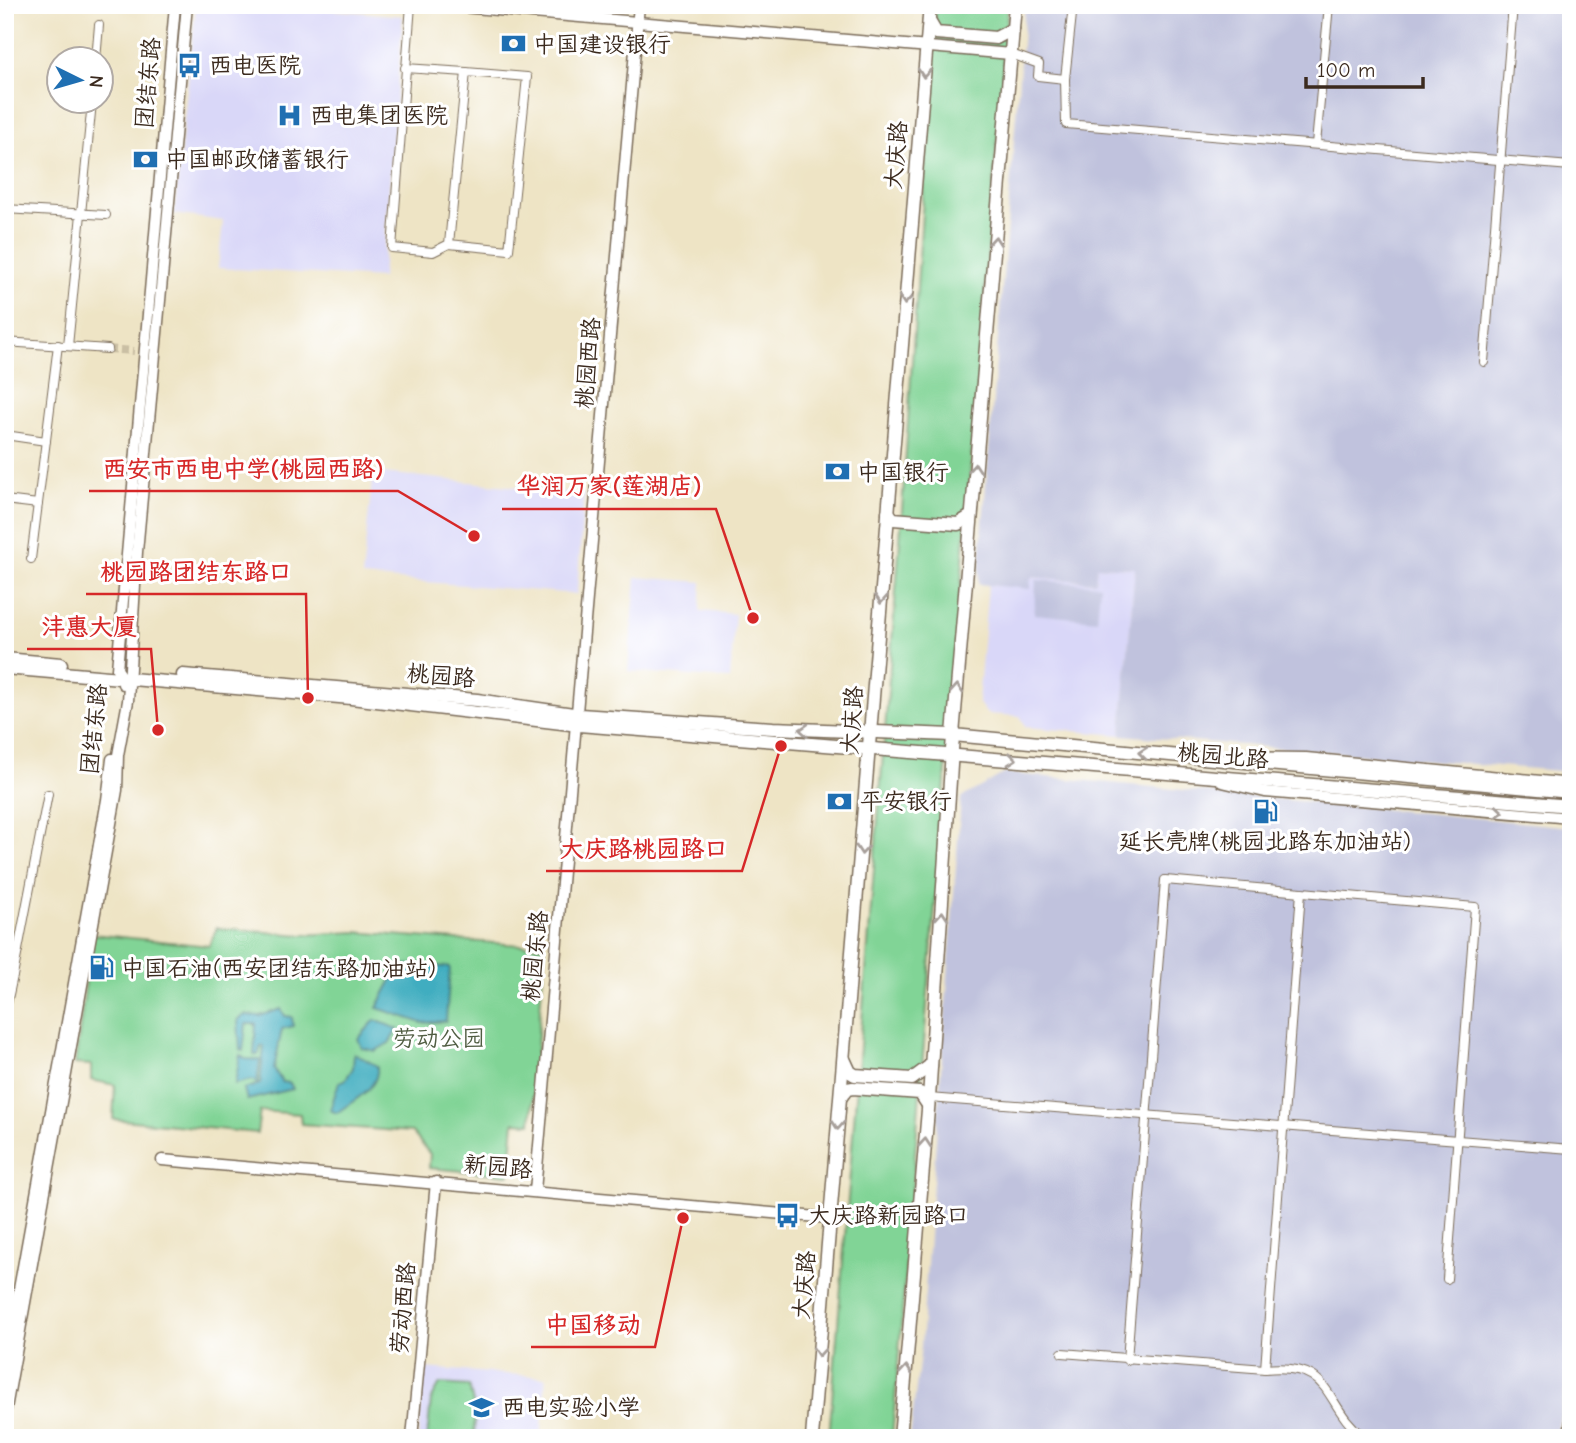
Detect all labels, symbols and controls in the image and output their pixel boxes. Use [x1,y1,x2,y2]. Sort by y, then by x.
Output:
bank icon: 中国建设银行 [499,30,527,58]
place label: 中国建设银行 [533,31,671,58]
street label: 团结东路 [131,36,165,130]
north arrow [46,46,116,116]
scale bar [1306,46,1424,90]
bus stop icon: 西电医院 [175,51,203,79]
place label: 西电医院 [209,52,301,79]
text: 100 m [1317,58,1375,82]
one-way arrow [917,68,932,79]
text: N [84,74,107,89]
hospital icon: 西电集团医院 [276,101,304,129]
place label: 西电集团医院 [310,102,448,129]
street label: 大庆路 [880,119,912,191]
bank icon: 中国邮政储蓄银行 [131,145,159,173]
place label: 中国邮政储蓄银行 [165,146,349,173]
one-way arrow [987,236,1002,247]
one-way arrow [898,295,913,306]
street label: 桃园西路 [571,316,605,410]
callout: 西安市西电中学(桃园西路) [89,446,398,491]
text: 西安市西电中学(桃园西路) [102,455,384,483]
bank icon: 中国银行 [823,458,851,486]
place label: 中国银行 [857,459,949,486]
one-way arrow [967,462,982,473]
callout: 华润万家(莲湖店) [502,464,716,509]
text: 华润万家(莲湖店) [516,472,702,500]
callout: 桃园路团结东路口 [86,549,306,594]
text: 桃园路团结东路口 [100,558,292,586]
one-way arrow [874,593,889,604]
callout: 沣惠大厦 [27,604,151,649]
text: 沣惠大厦 [41,613,137,641]
street label: 桃园路 [405,660,477,692]
street label: 团结东路 [76,682,112,776]
one-way arrow [949,683,964,694]
street label: 大庆路 [836,685,868,755]
one-way arrow [798,723,809,738]
street label: 桃园北路 [1176,739,1270,773]
one-way arrow [1137,746,1148,761]
one-way arrow [1007,751,1018,766]
bank icon: 平安银行 [826,787,854,815]
place label: 平安银行 [860,788,952,815]
fuel station icon: 延长壳牌(桃园北路东加油站) [1251,797,1279,825]
one-way arrow [1494,804,1505,819]
callout: 大庆路桃园路口 [546,826,742,871]
place label: 延长壳牌(桃园北路东加油站) [1119,828,1411,855]
text: 大庆路桃园路口 [560,835,728,863]
one-way arrow [855,845,870,856]
street label: 桃园东路 [517,909,553,1003]
one-way arrow [934,910,949,921]
fuel station icon: 中国石油(西安团结东路加油站) [87,954,115,982]
place label: 中国石油(西安团结东路加油站) [121,955,436,982]
park label: 劳动公园 [393,1025,485,1052]
one-way arrow [831,1120,846,1131]
one-way arrow [917,1137,932,1148]
street label: 新园路 [462,1151,534,1183]
bus stop icon: 大庆路新园路口 [774,1201,802,1229]
place label: 大庆路新园路口 [808,1202,969,1229]
street label: 大庆路 [788,1249,820,1321]
street label: 劳动西路 [386,1261,420,1355]
callout: 中国移动 [531,1302,655,1347]
text: 中国移动 [545,1311,641,1339]
one-way arrow [812,1347,827,1358]
one-way arrow [898,1364,913,1375]
school or university icon: 西电实验小学 [468,1393,496,1421]
place label: 西电实验小学 [502,1394,640,1421]

